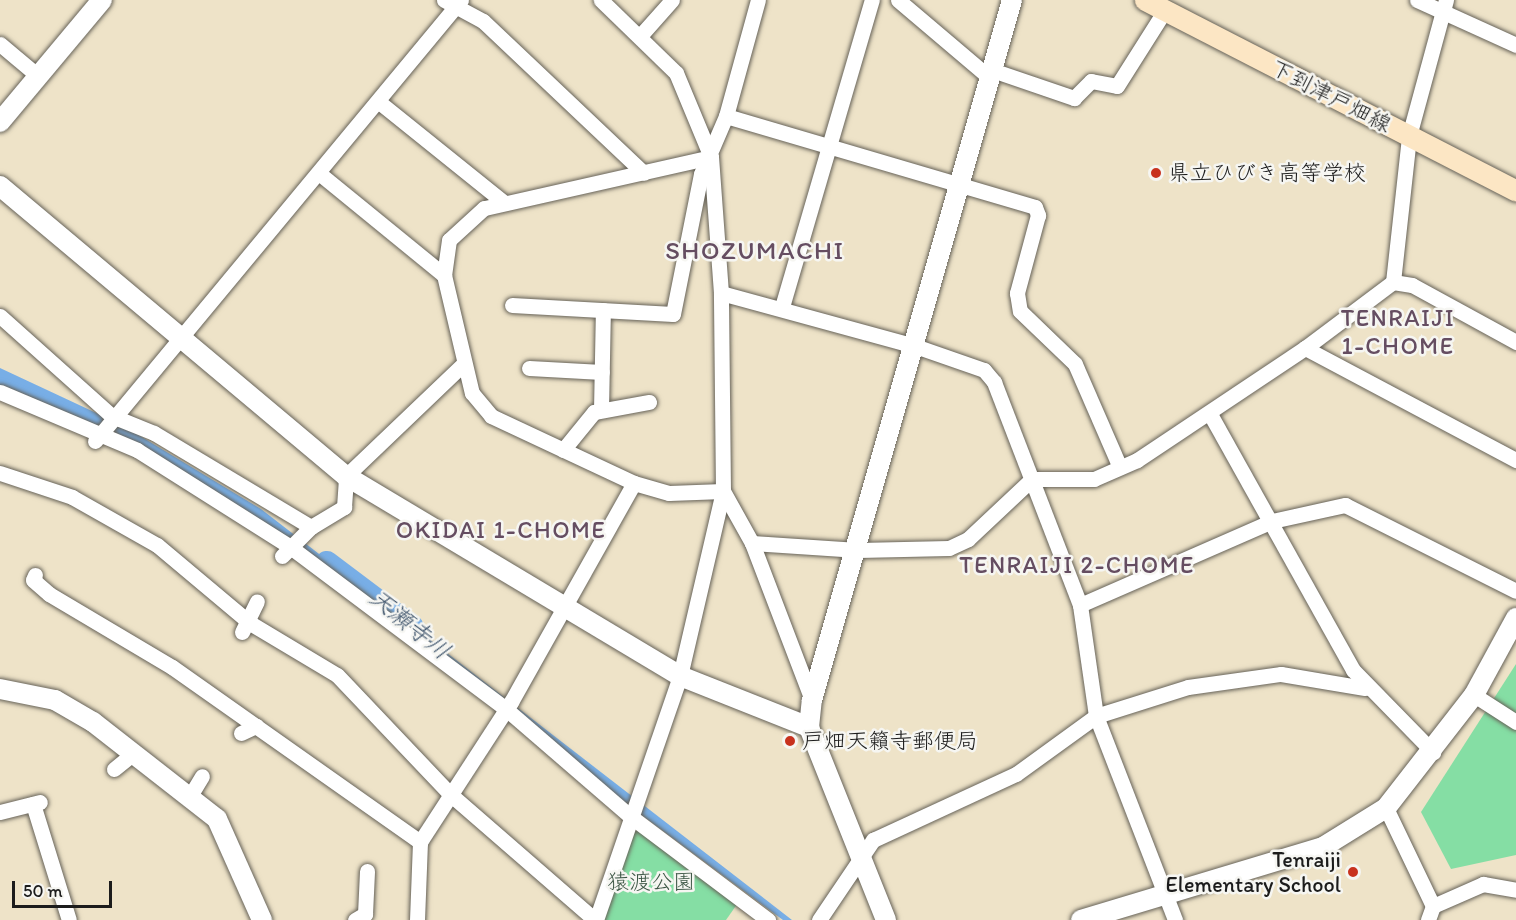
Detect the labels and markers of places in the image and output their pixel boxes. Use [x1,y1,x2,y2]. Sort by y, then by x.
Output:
place label: 県立ひびき高等学校 [1168,160,1366,186]
marker: 県立ひびき高等学校 [1149,166,1163,180]
place label: 戸畑天籟寺郵便局 [802,728,978,754]
marker: 戸畑天籟寺郵便局 [783,734,797,748]
place label: Tenraiji Elementary School [1166,846,1341,897]
marker: Tenraiji Elementary School [1346,865,1360,879]

